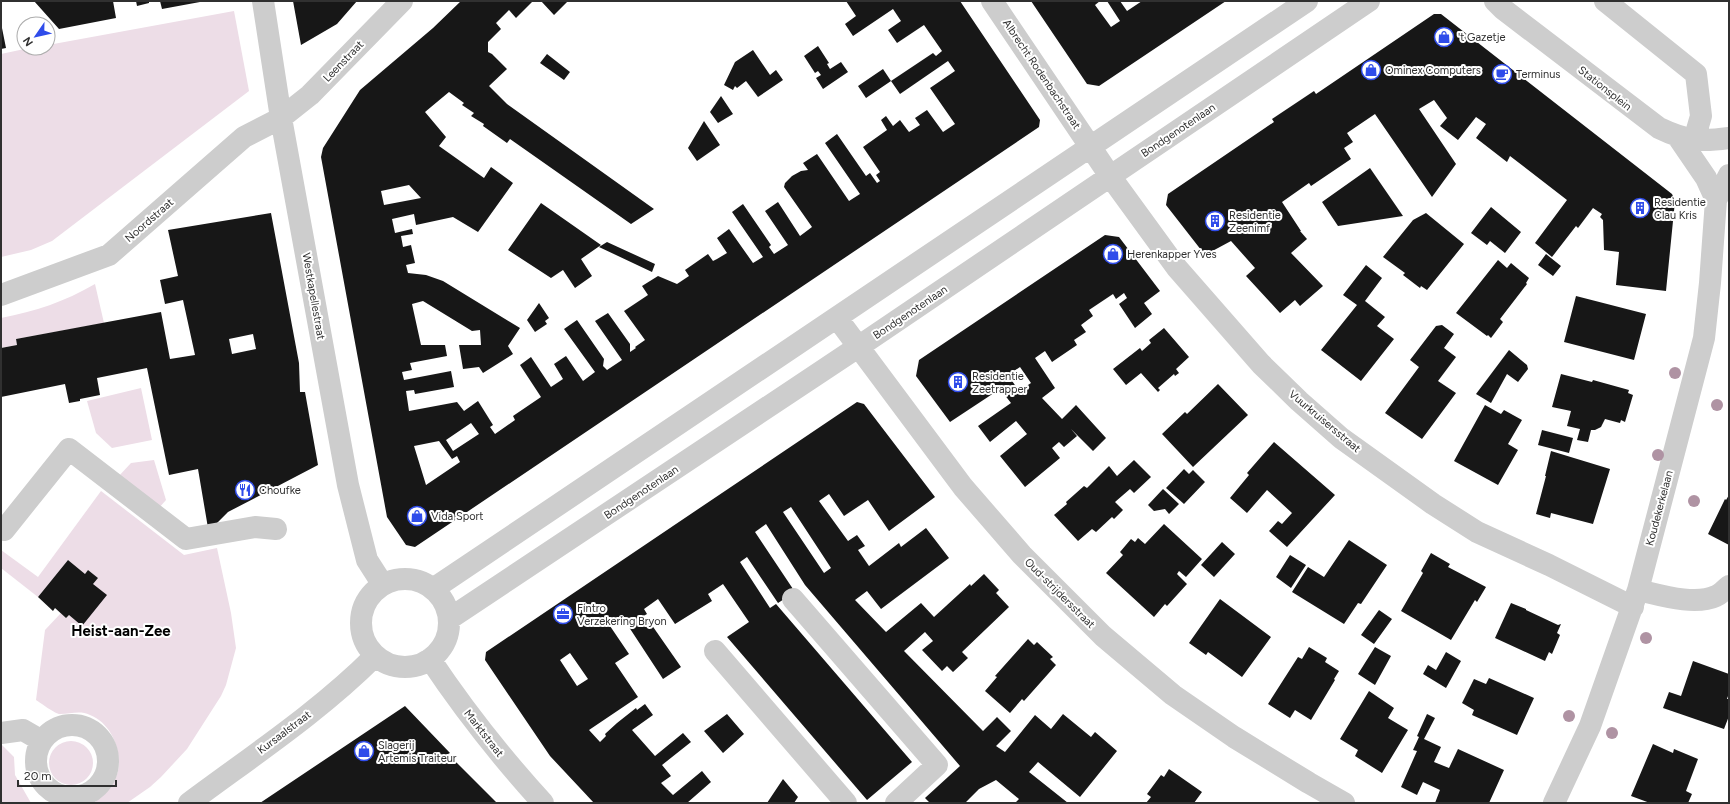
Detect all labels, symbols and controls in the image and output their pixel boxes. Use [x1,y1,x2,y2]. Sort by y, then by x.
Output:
north arrow [16,16,56,56]
street label: Albrecht Rodenbachstraat [1000,17,1083,132]
shop icon: 't Gazetje [1433,26,1455,48]
place label: 't Gazetje [1458,31,1506,44]
text: N [20,34,36,48]
street label: Leenstraat [321,38,366,85]
shop icon: Ominex Computers [1360,59,1382,81]
cafe icon: Terminus [1491,63,1513,85]
street label: Stationsplein [1575,63,1634,113]
place label: Ominex Computers [1385,64,1481,77]
place label: Terminus [1516,68,1560,81]
street label: Bondgenotenlaan [1139,101,1218,160]
street label: Noordstraat [122,196,176,245]
place label: Residentie Clau Kris [1654,196,1706,222]
building icon: Residentie Clau Kris [1629,197,1651,219]
place label: Residentie Zeenimf [1229,209,1281,235]
building icon: Residentie Zeenimf [1204,210,1226,232]
shop icon: Herenkapper Yves [1102,243,1124,265]
place label: Herenkapper Yves [1127,248,1217,261]
street label: Westkapellestraat [299,252,328,341]
street label: Bondgenotenlaan [871,283,950,342]
place label: Residentie Zeetrapper [972,370,1028,396]
building icon: Residentie Zeetrapper [947,371,969,393]
street label: Vuurkruisersstraat [1286,388,1363,455]
street label: Bondgenotenlaan [602,463,681,522]
street label: Koudekerkelaan [1643,469,1676,547]
restaurant icon: Choufke [234,479,256,501]
place label: Choufke [259,484,301,497]
shop icon: Vida Sport [406,505,428,527]
place label: Vida Sport [431,510,483,523]
street label: Oud-strijdersstraat [1022,556,1097,631]
place label: Fintro Verzekering Bryon [577,602,667,628]
office icon: Fintro Verzekering Bryon [552,603,574,625]
district label: Heist-aan-Zee [71,622,171,640]
street label: Marktstraat [461,707,506,760]
street label: Kursaalstraat [255,708,314,757]
place label: Slagerij Artemis Traiteur [378,739,457,765]
shop icon: Slagerij Artemis Traiteur [353,740,375,762]
scale bar [18,762,116,788]
text: 20 m [24,769,52,783]

